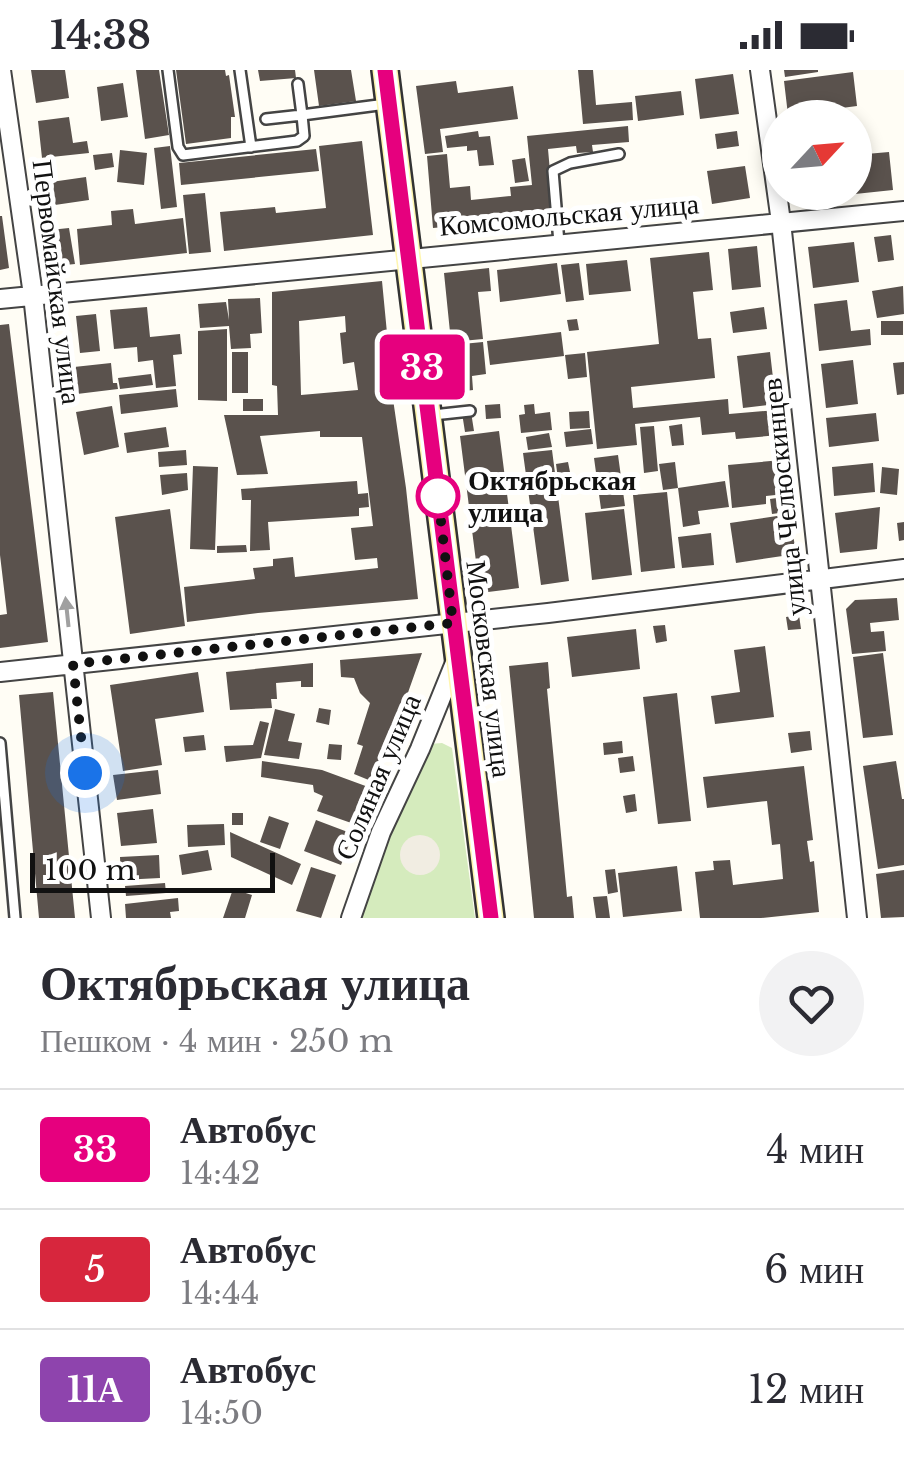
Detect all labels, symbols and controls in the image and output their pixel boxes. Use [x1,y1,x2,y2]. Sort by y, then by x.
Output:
text: 14:38 [50,12,151,59]
north arrow [762,100,872,210]
map controls [762,100,872,210]
street label: Первомайская улица [25,158,89,407]
street label: Комсомольская улица [438,186,701,244]
line badge: 33 [377,334,467,400]
text: 33 [400,346,444,389]
street label: улица Челюскинцев [754,376,814,618]
place label: Октябрьская улица [468,463,636,530]
marker: Октябрьская улица [417,475,459,517]
street label: Московская улица [458,558,520,780]
one-way arrow [59,596,75,628]
street label: Соляная улица [327,688,429,865]
your location [60,748,110,798]
scale bar [30,848,275,893]
text: 100 m [45,853,136,888]
button: heart [759,951,864,1056]
text: Октябрьская улица [40,953,470,1013]
text: Пешком · 4 мин · 250 m [40,1021,393,1061]
text: Автобус [180,1106,316,1153]
text: 4 мин [766,1126,864,1173]
text: 33 [73,1128,117,1171]
text: 14:42 [180,1153,261,1193]
text: Автобус [180,1226,316,1273]
text: 6 мин [764,1246,864,1293]
text: 5 [85,1248,105,1291]
text: 14:44 [180,1273,260,1313]
text: Автобус [180,1346,316,1393]
text: 12 мин [748,1366,864,1413]
text: 11А [67,1368,123,1411]
text: 14:50 [180,1393,263,1433]

